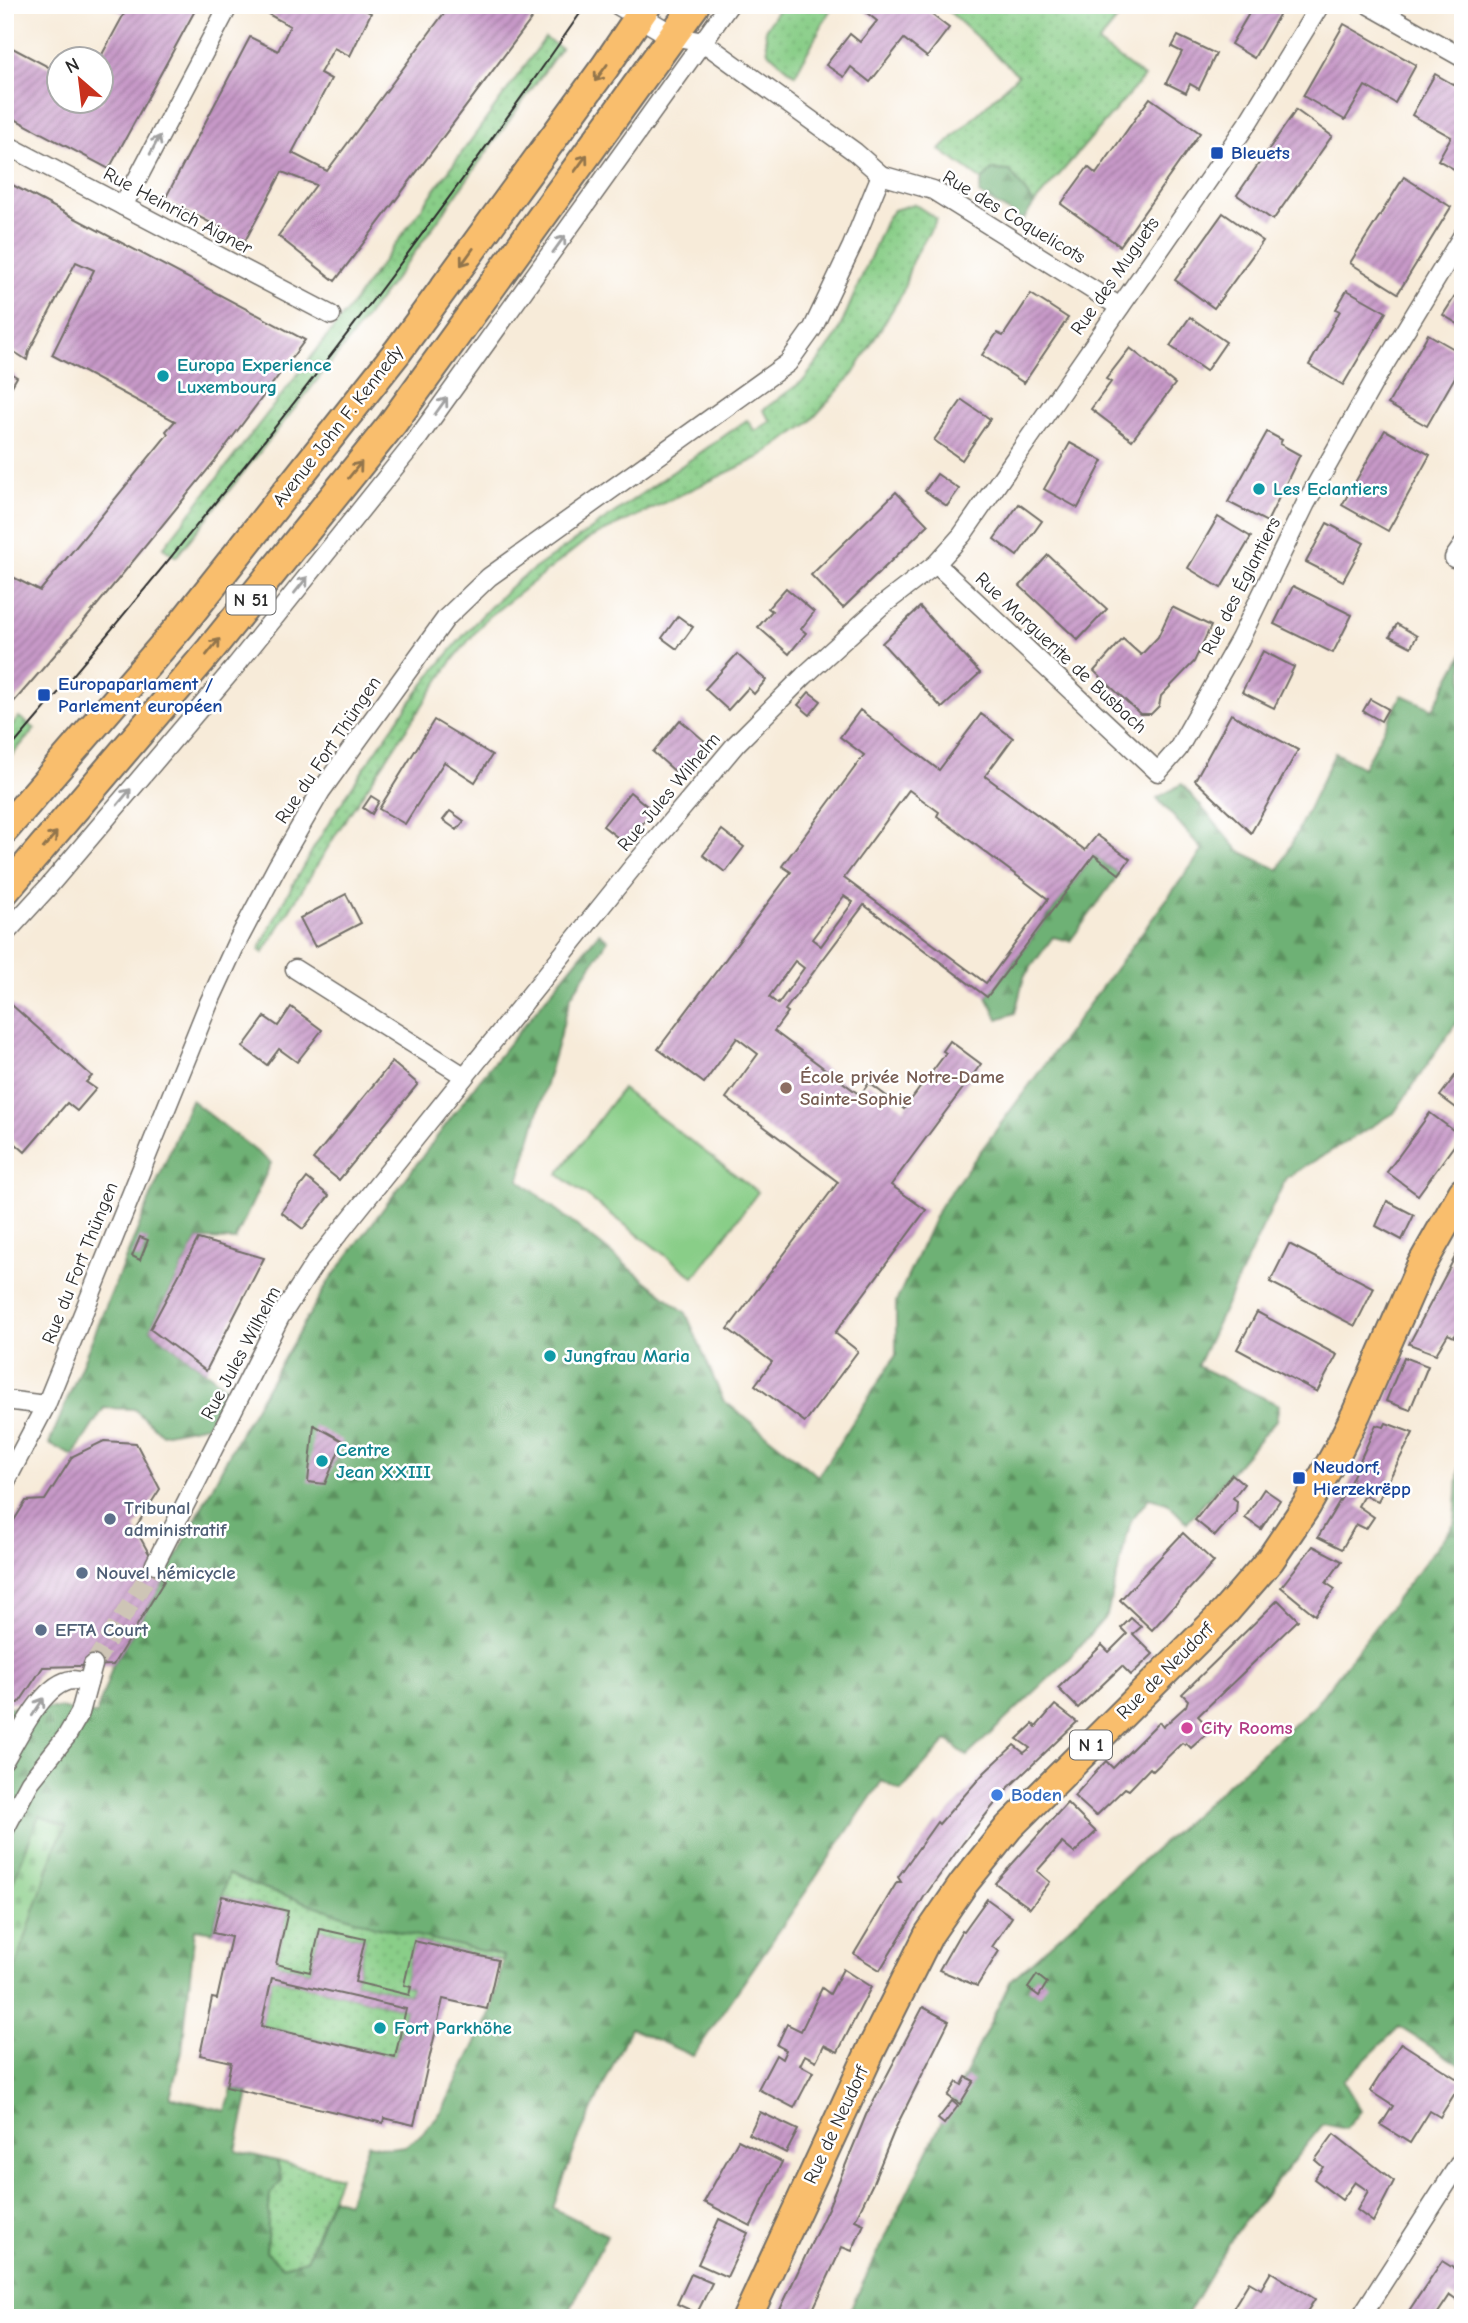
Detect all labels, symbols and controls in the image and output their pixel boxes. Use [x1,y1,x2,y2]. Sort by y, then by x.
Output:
north arrow [46,46,116,116]
text: N [62,53,83,78]
one-way arrow [594,63,608,82]
one-way arrow [149,135,162,156]
place label: Bleuets [1231,142,1290,164]
marker: Bleuets [1209,145,1225,161]
one-way arrow [574,154,588,173]
street label: Rue Heinrich Aigner [100,162,257,260]
street label: Rue des Coquelicots [939,166,1089,268]
street label: Rue des Muguets [1066,213,1164,339]
one-way arrow [551,235,566,254]
one-way arrow [459,247,474,265]
street label: Avenue John F. Kennedy [268,341,408,511]
place label: Europa Experience Luxembourg [177,354,332,398]
marker: Europa Experience Luxembourg [155,368,171,384]
one-way arrow [434,397,448,416]
one-way arrow [348,461,363,479]
place label: Les Eclantiers [1273,478,1387,500]
marker: Les Eclantiers [1251,481,1267,497]
street label: Rue des Églantiers [1197,513,1285,658]
street label: Rue Marguerite de Busbach [971,568,1151,738]
one-way arrow [293,576,308,594]
road number: N 51 [226,586,276,614]
one-way arrow [205,639,220,657]
street label: Rue du Fort Thüngen [271,672,385,828]
place label: Europaparlament / Parlement européen [58,673,223,717]
marker: Europaparlament / Parlement européen [36,687,52,703]
street label: Rue Jules Wilhelm [613,728,725,856]
one-way arrow [116,789,132,807]
one-way arrow [42,831,58,849]
place label: École privée Notre-Dame Sainte-Sophie [800,1066,1004,1110]
marker: École privée Notre-Dame Sainte-Sophie [778,1080,794,1096]
street label: Rue du Fort Thüngen [37,1179,123,1347]
street label: Rue Jules Wilhelm [197,1283,285,1423]
place label: Jungfrau Maria [564,1345,690,1367]
marker: Jungfrau Maria [542,1348,558,1364]
place label: Centre Jean XXIII [336,1439,431,1483]
marker: Centre Jean XXIII [314,1453,330,1469]
place label: Neudorf, Hierzekrëpp [1313,1456,1411,1500]
marker: Neudorf, Hierzekrëpp [1291,1470,1307,1486]
place label: Tribunal administratif [124,1497,227,1541]
marker: Tribunal administratif [102,1511,118,1527]
place label: Nouvel hémicycle [96,1562,236,1584]
marker: Nouvel hémicycle [74,1565,90,1581]
street label: Rue de Neudorf [1112,1617,1219,1724]
place label: EFTA Court [55,1619,149,1641]
marker: EFTA Court [33,1622,49,1638]
one-way arrow [31,1698,45,1717]
place label: City Rooms [1201,1717,1293,1739]
marker: City Rooms [1179,1720,1195,1736]
road number: N 1 [1070,1730,1112,1760]
place label: Boden [1011,1784,1062,1806]
marker: Boden [989,1787,1005,1803]
place label: Fort Parkhöhe [394,2017,512,2039]
marker: Fort Parkhöhe [372,2020,388,2036]
street label: Rue de Neudorf [799,2061,874,2187]

